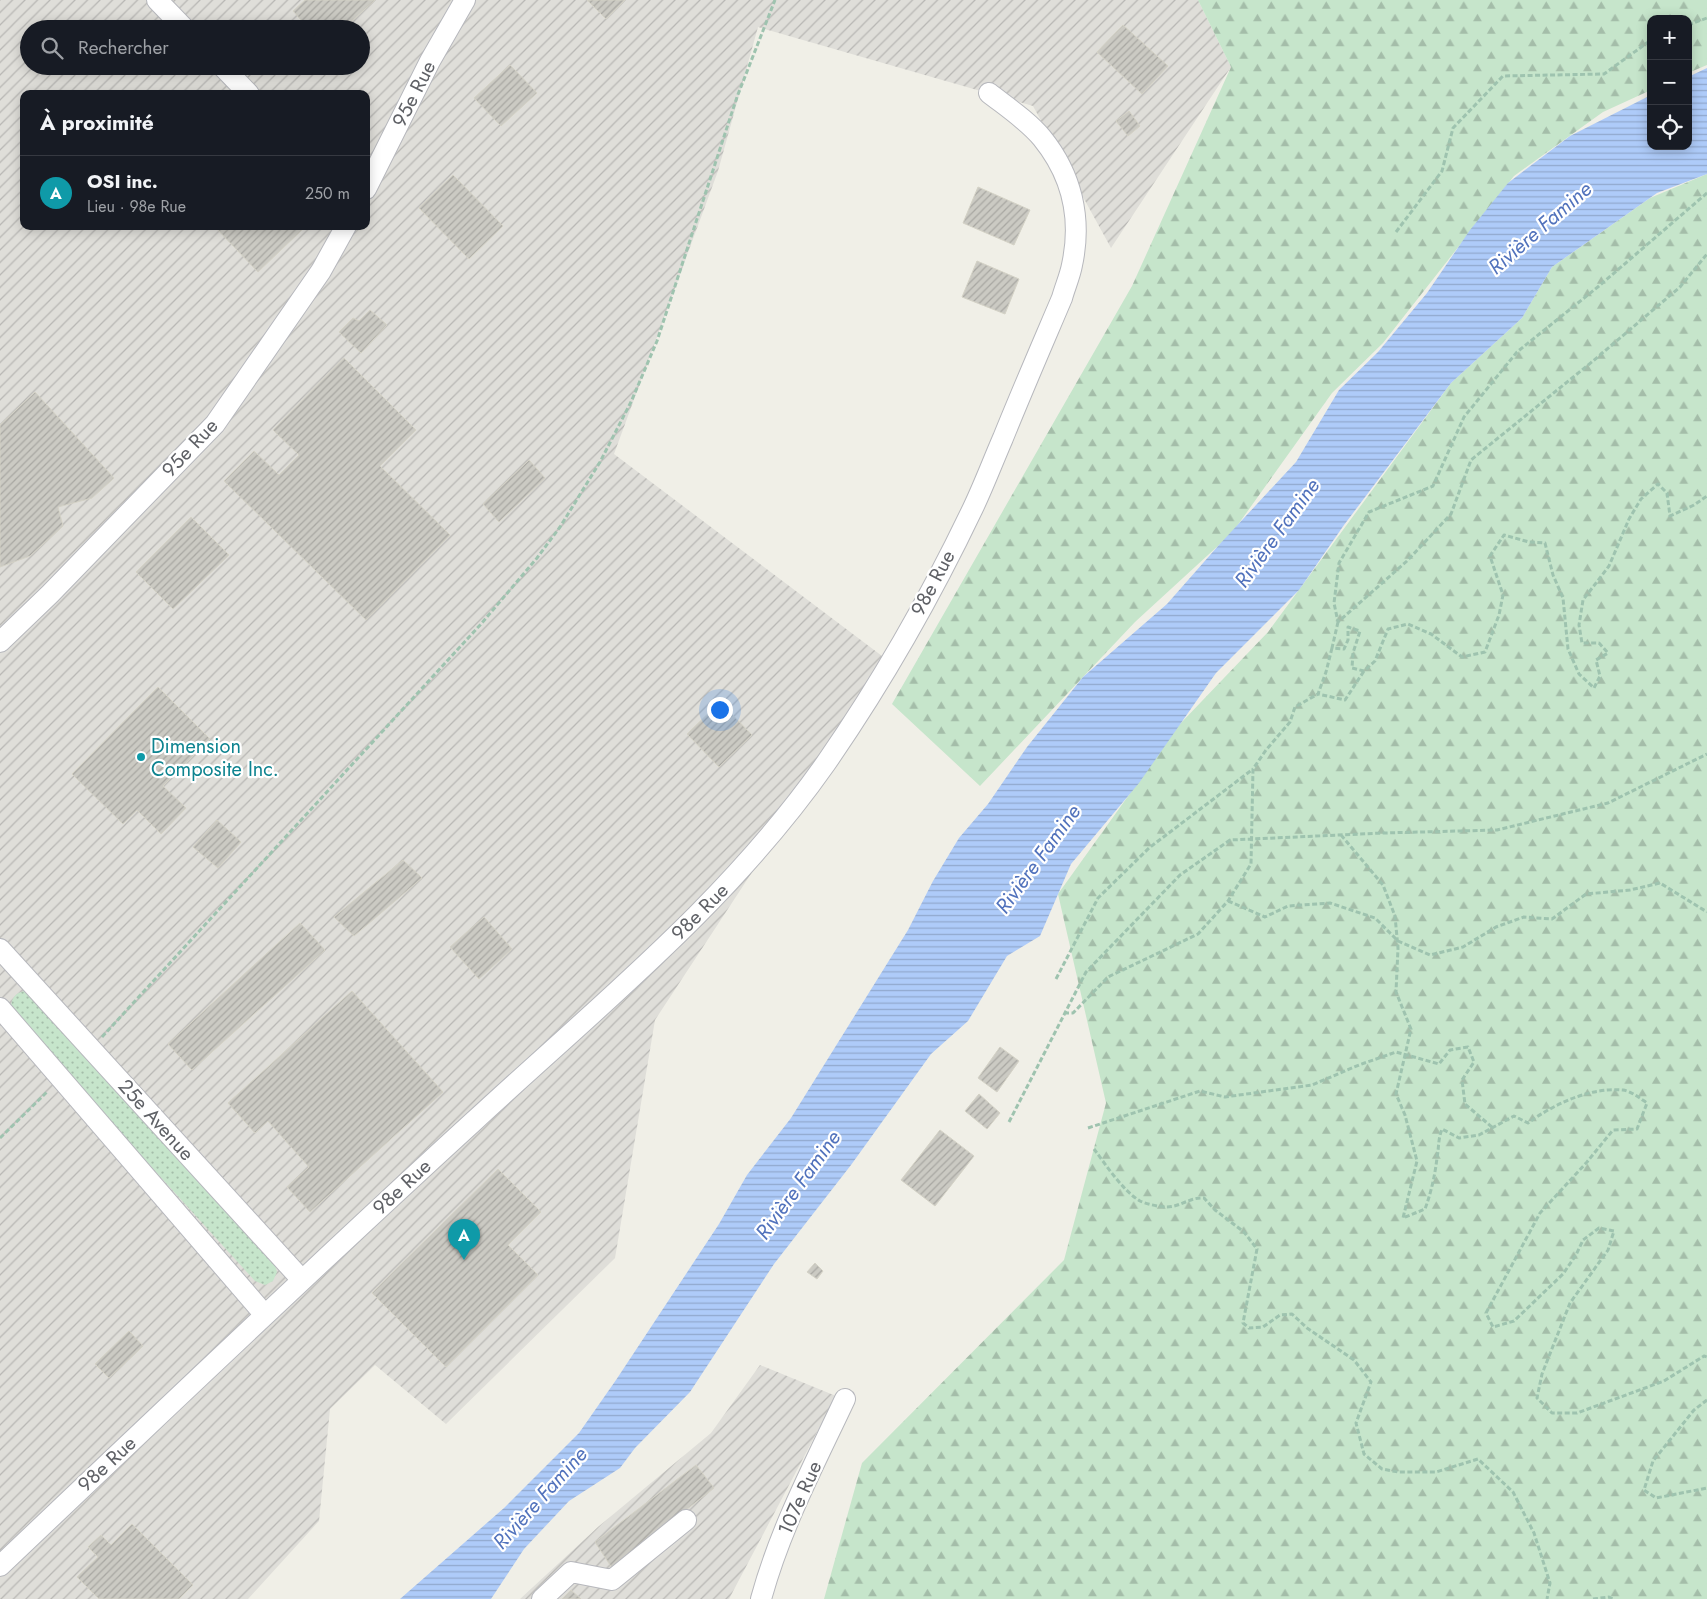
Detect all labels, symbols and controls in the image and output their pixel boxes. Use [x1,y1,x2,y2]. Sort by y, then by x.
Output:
map controls [1647,15,1692,150]
button: + [1647,15,1692,60]
search box [20,20,370,75]
icon: search [38,34,66,62]
text: Rechercher [78,34,169,61]
street label: 95e Rue [385,56,443,132]
button: − [1647,60,1692,105]
button: locate [1647,105,1692,150]
text: À proximité [40,108,154,138]
text: OSI inc. [87,168,158,195]
water label: Rivière Famine [1482,174,1599,281]
text: A [50,182,62,205]
text: 250 m [305,182,350,205]
text: Lieu · 98e Rue [87,195,186,218]
street label: 95e Rue [155,412,225,484]
water label: Rivière Famine [1227,472,1327,594]
street label: 98e Rue [904,545,962,621]
your location [707,697,733,723]
place label: Dimension Composite Inc. [151,732,279,784]
marker: Dimension Composite Inc. [135,751,147,763]
water label: Rivière Famine [988,798,1088,920]
street label: 98e Rue [665,877,735,947]
street label: 25e Avenue [111,1073,201,1167]
water label: Rivière Famine [748,1124,848,1246]
street label: 98e Rue [366,1152,438,1222]
pin: A [448,1219,480,1260]
street label: 98e Rue [71,1429,143,1499]
water label: Rivière Famine [486,1440,594,1556]
street label: 107e Rue [771,1456,829,1540]

